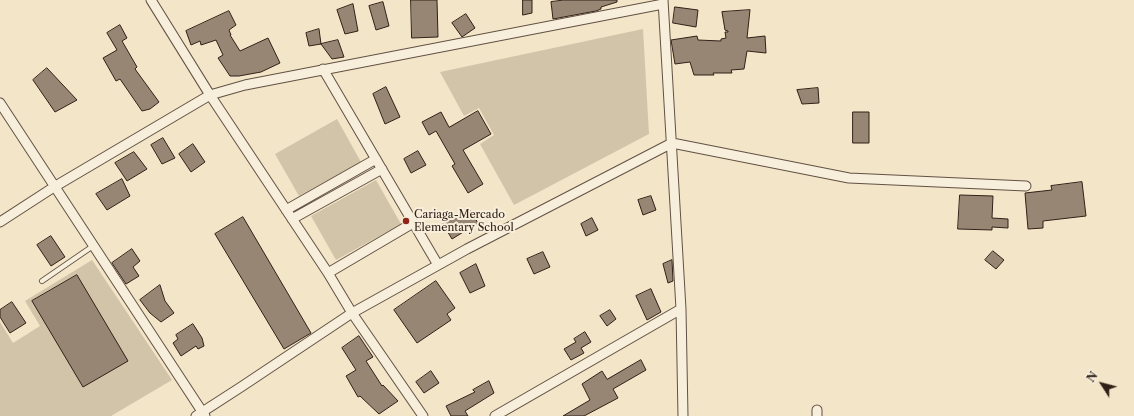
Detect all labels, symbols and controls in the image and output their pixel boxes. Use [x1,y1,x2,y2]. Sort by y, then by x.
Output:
place label: Cariaga-Mercado Elementary School [414,208,514,234]
marker: Cariaga-Mercado Elementary School [401,216,411,226]
north arrow [1082,364,1122,404]
text: N [1084,369,1101,385]

